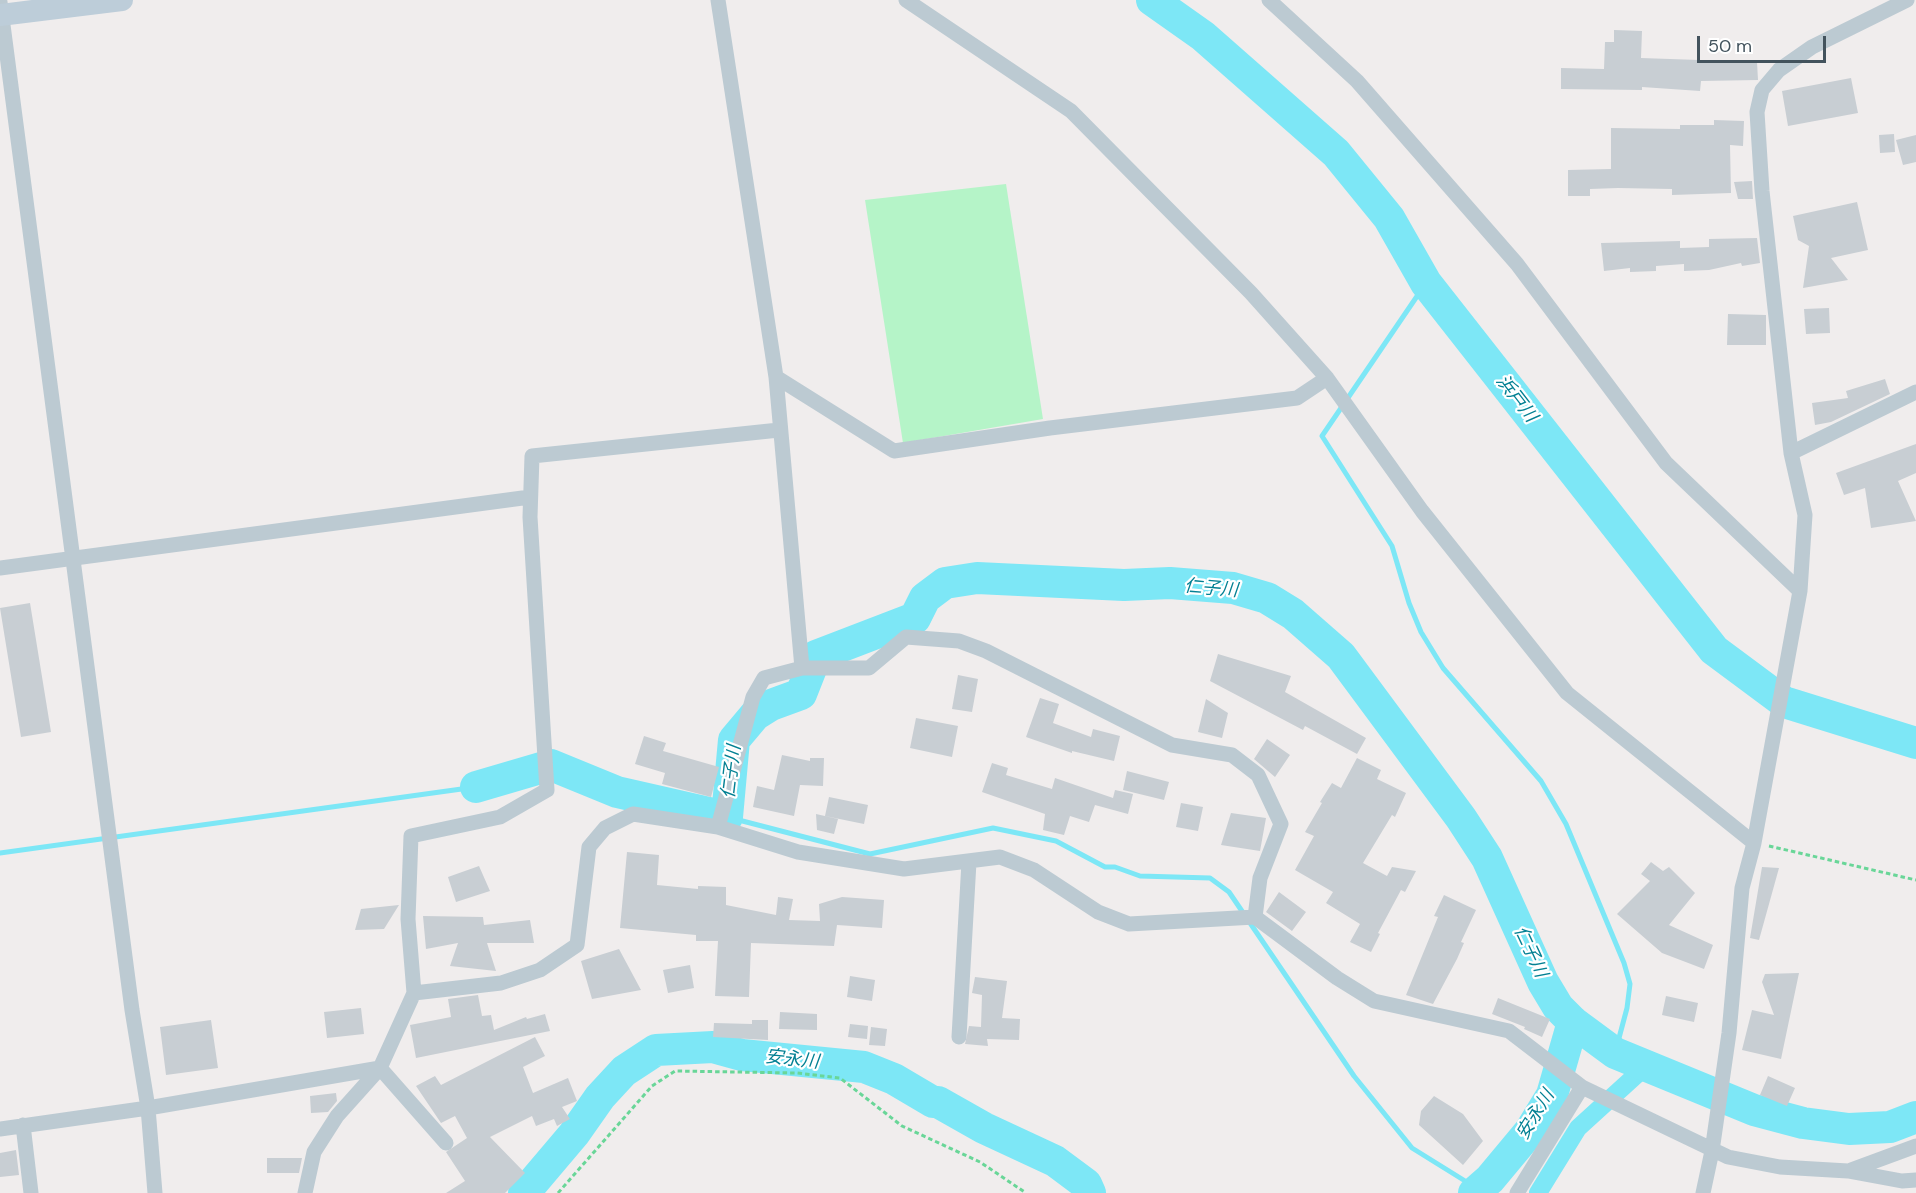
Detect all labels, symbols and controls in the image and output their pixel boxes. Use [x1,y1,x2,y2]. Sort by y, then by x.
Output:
scale bar [1700,24,1829,62]
text: 50 m [1708,34,1752,58]
water label: 浜戸川 [1491,371,1541,427]
water label: 仁子川 [1183,576,1239,602]
water label: 仁子川 [718,744,746,800]
water label: 仁子川 [1509,923,1551,981]
water label: 安永川 [764,1046,820,1074]
water label: 安永川 [1513,1086,1559,1144]

